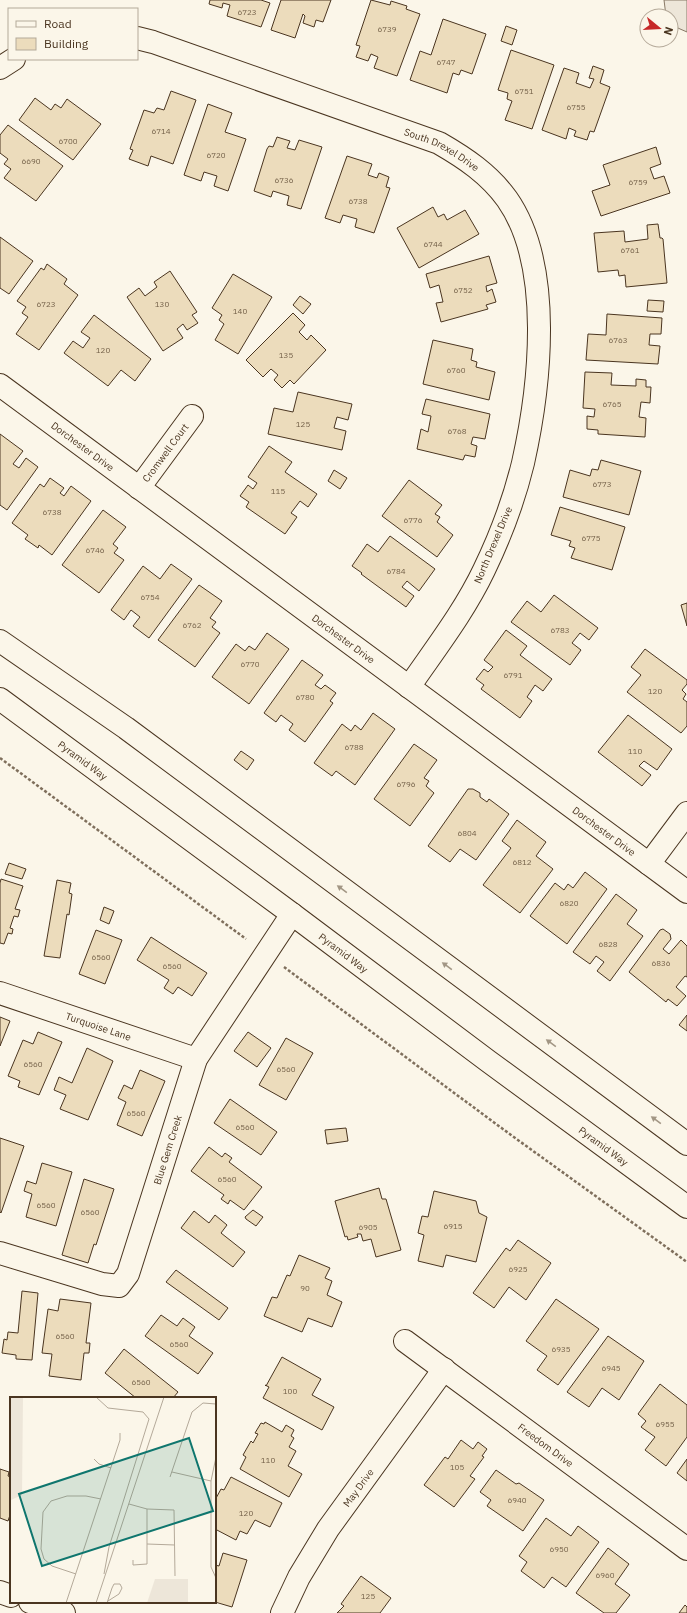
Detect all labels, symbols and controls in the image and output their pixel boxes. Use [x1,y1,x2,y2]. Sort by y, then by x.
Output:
house number: 6723 [237,7,257,17]
legend [8,8,138,60]
north arrow [639,8,679,48]
text: Road [44,16,72,31]
house number: 6739 [377,24,397,34]
text: N [661,25,676,37]
text: Building [44,36,89,51]
house number: 6747 [436,57,456,67]
house number: 6751 [514,86,534,96]
house number: 6755 [566,102,586,112]
street label: South Drexel Drive [403,125,482,174]
house number: 6714 [151,126,171,136]
house number: 6700 [58,136,78,146]
house number: 6720 [206,150,226,160]
house number: 6690 [21,156,41,166]
house number: 6736 [274,175,294,185]
house number: 6759 [628,177,648,187]
house number: 6738 [348,196,368,206]
house number: 6744 [423,239,443,249]
house number: 6761 [620,245,640,255]
house number: 6752 [453,285,473,295]
house number: 6723 [36,299,56,309]
house number: 130 [155,299,169,309]
house number: 140 [233,306,247,316]
house number: 6763 [608,335,628,345]
house number: 120 [96,345,110,355]
house number: 135 [279,350,293,360]
house number: 6760 [446,365,466,375]
house number: 6765 [602,399,622,409]
street label: Dorchester Drive [49,419,117,474]
house number: 125 [296,419,310,429]
street label: Cromwell Court [139,420,191,485]
house number: 6768 [447,426,467,436]
house number: 6773 [592,479,612,489]
house number: 115 [271,486,285,496]
street label: North Drexel Drive [471,504,515,585]
house number: 6738 [42,507,62,517]
house number: 6776 [403,515,423,525]
house number: 6775 [581,533,601,543]
house number: 6746 [85,545,105,555]
house number: 6784 [386,566,406,576]
house number: 6754 [140,592,160,602]
street label: Dorchester Drive [309,611,378,666]
house number: 6762 [182,620,202,630]
house number: 6783 [550,625,570,635]
house number: 6770 [240,659,260,669]
house number: 6791 [503,670,523,680]
house number: 120 [648,686,662,696]
house number: 6780 [295,692,315,702]
street label: Pyramid Way [56,737,110,783]
house number: 6788 [344,742,364,752]
house number: 110 [628,746,642,756]
house number: 6796 [396,779,416,789]
street label: Dorchester Drive [570,803,639,859]
house number: 6804 [457,828,477,838]
house number: 6812 [512,857,532,867]
one-way arrow [337,884,348,893]
house number: 6820 [559,898,579,908]
street label: Pyramid Way [316,930,371,975]
house number: 6828 [598,939,618,949]
house number: 6560 [91,952,111,962]
house number: 6836 [651,958,671,968]
house number: 6560 [162,961,182,971]
one-way arrow [441,962,452,970]
street label: Turquoise Lane [64,1009,134,1043]
one-way arrow [546,1039,557,1047]
house number: 6560 [23,1059,43,1069]
house number: 6560 [276,1064,296,1074]
house number: 6560 [126,1108,146,1118]
street label: Blue Gem Creek [150,1113,185,1186]
one-way arrow [650,1116,661,1125]
house number: 6560 [235,1122,255,1132]
street label: Pyramid Way [576,1123,631,1168]
house number: 6560 [217,1174,237,1184]
house number: 6560 [36,1200,56,1210]
house number: 6560 [80,1207,100,1217]
house number: 6915 [443,1221,463,1231]
house number: 6905 [358,1222,378,1232]
house number: 6925 [508,1264,528,1274]
house number: 90 [300,1283,310,1293]
house number: 6560 [55,1331,75,1341]
house number: 6560 [169,1339,189,1349]
house number: 6935 [551,1344,571,1354]
house number: 6945 [601,1363,621,1373]
house number: 6560 [131,1377,151,1387]
house number: 100 [283,1386,297,1396]
inset map [10,1397,216,1603]
house number: 6955 [655,1419,675,1429]
street label: Freedom Drive [516,1420,577,1470]
house number: 110 [261,1455,275,1465]
house number: 105 [450,1462,464,1472]
street label: May Drive [340,1466,376,1509]
house number: 6940 [507,1495,527,1505]
house number: 120 [239,1508,253,1518]
house number: 6950 [549,1544,569,1554]
house number: 6960 [595,1570,615,1580]
house number: 125 [361,1591,375,1601]

